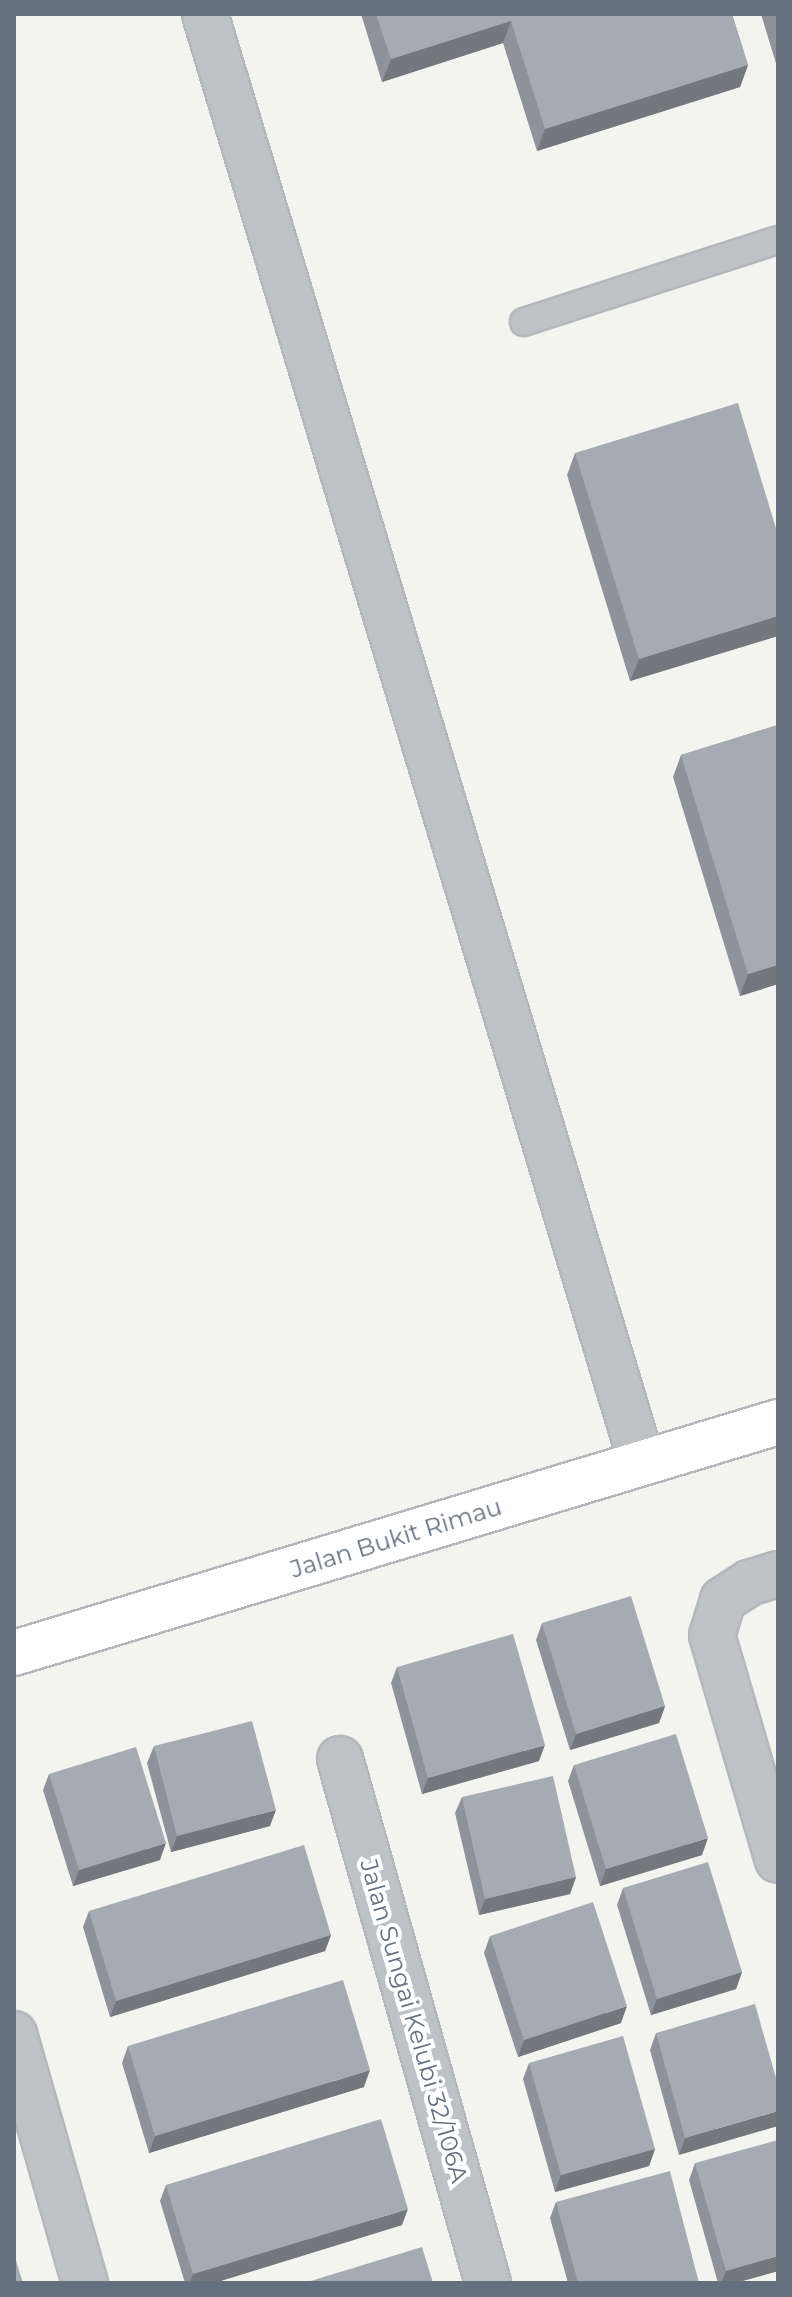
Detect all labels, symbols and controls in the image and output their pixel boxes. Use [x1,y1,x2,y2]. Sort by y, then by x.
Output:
street label: Jalan Bukit Rimau [287,1492,505,1584]
street label: Jalan Sungai Kelubi 32/106A [354,1856,474,2186]

